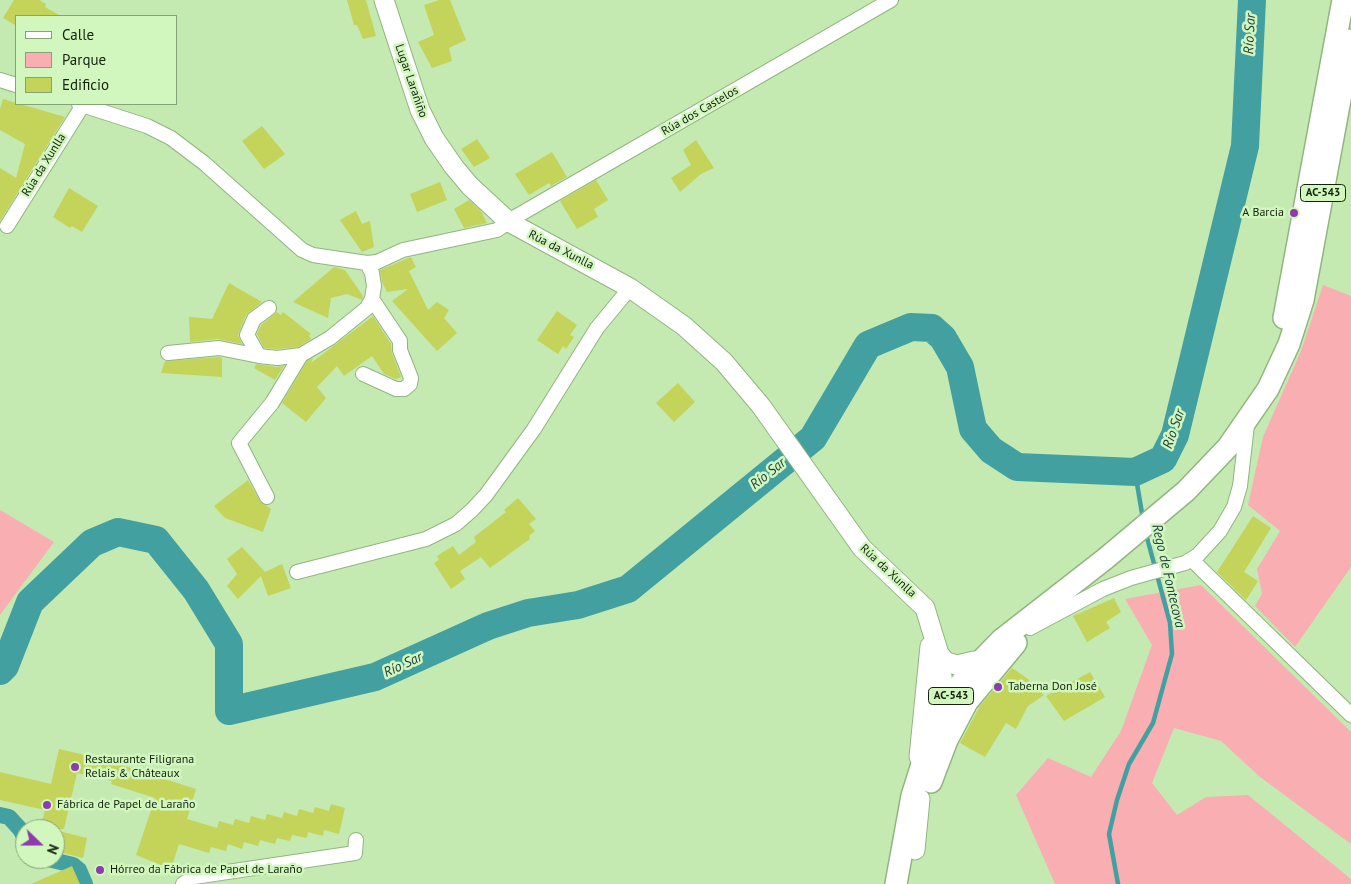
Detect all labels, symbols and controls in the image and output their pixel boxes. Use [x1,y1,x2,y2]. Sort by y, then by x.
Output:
water label: Río Sar [1241,13,1259,55]
legend [15,15,178,105]
text: Calle [62,25,94,44]
street label: Lugar Larañiño [392,42,430,120]
text: Parque [62,50,106,69]
text: Edificio [62,75,109,94]
street label: Rúa dos Castelos [659,83,741,139]
street label: Rúa da Xunlla [19,131,69,199]
road number: AC-543 [1300,184,1346,202]
place label: A Barcia [1242,206,1284,220]
marker: A Barcia [1288,207,1300,219]
street label: Rúa da Xunlla [526,227,596,273]
water label: Río Sar [1159,407,1189,451]
water label: Río Sar [747,455,789,493]
water label: Rego de Fontecova [1148,522,1188,630]
street label: Rúa da Xunlla [857,541,919,601]
water label: Río Sar [381,649,425,681]
place label: Taberna Don José [1008,680,1097,694]
marker: Taberna Don José [992,681,1004,693]
road number: AC-543 [928,688,974,704]
place label: Restaurante Filigrana Relais & Châteaux [85,753,194,781]
marker: Restaurante Filigrana Relais & Châteaux [69,761,81,773]
place label: Fábrica de Papel de Laraño [57,798,195,812]
marker: Fábrica de Papel de Laraño [41,799,53,811]
north arrow [15,819,65,869]
text: N [43,842,63,857]
place label: Hórreo da Fábrica de Papel de Laraño [110,863,302,877]
marker: Hórreo da Fábrica de Papel de Laraño [94,864,106,876]

